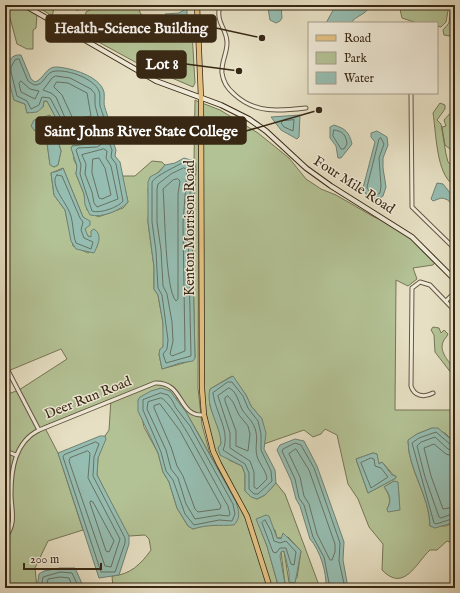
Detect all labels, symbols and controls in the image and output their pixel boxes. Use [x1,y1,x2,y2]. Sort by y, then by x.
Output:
callout: Health-Science Building [46,15,216,42]
text: Health-Science Building [54,19,209,38]
legend [308,22,438,94]
text: Road [344,31,372,46]
callout: Lot 8 [137,51,186,78]
text: Park [344,51,367,66]
text: Lot 8 [145,55,179,74]
text: Water [344,71,375,86]
callout: Saint Johns River State College [36,117,246,144]
text: Saint Johns River State College [44,122,238,141]
street label: Four Mile Road [310,152,399,218]
street label: Kenton Morrison Road [181,160,199,296]
street label: Deer Run Road [42,372,135,424]
scale bar [24,545,101,571]
text: 200 m [30,552,59,567]

